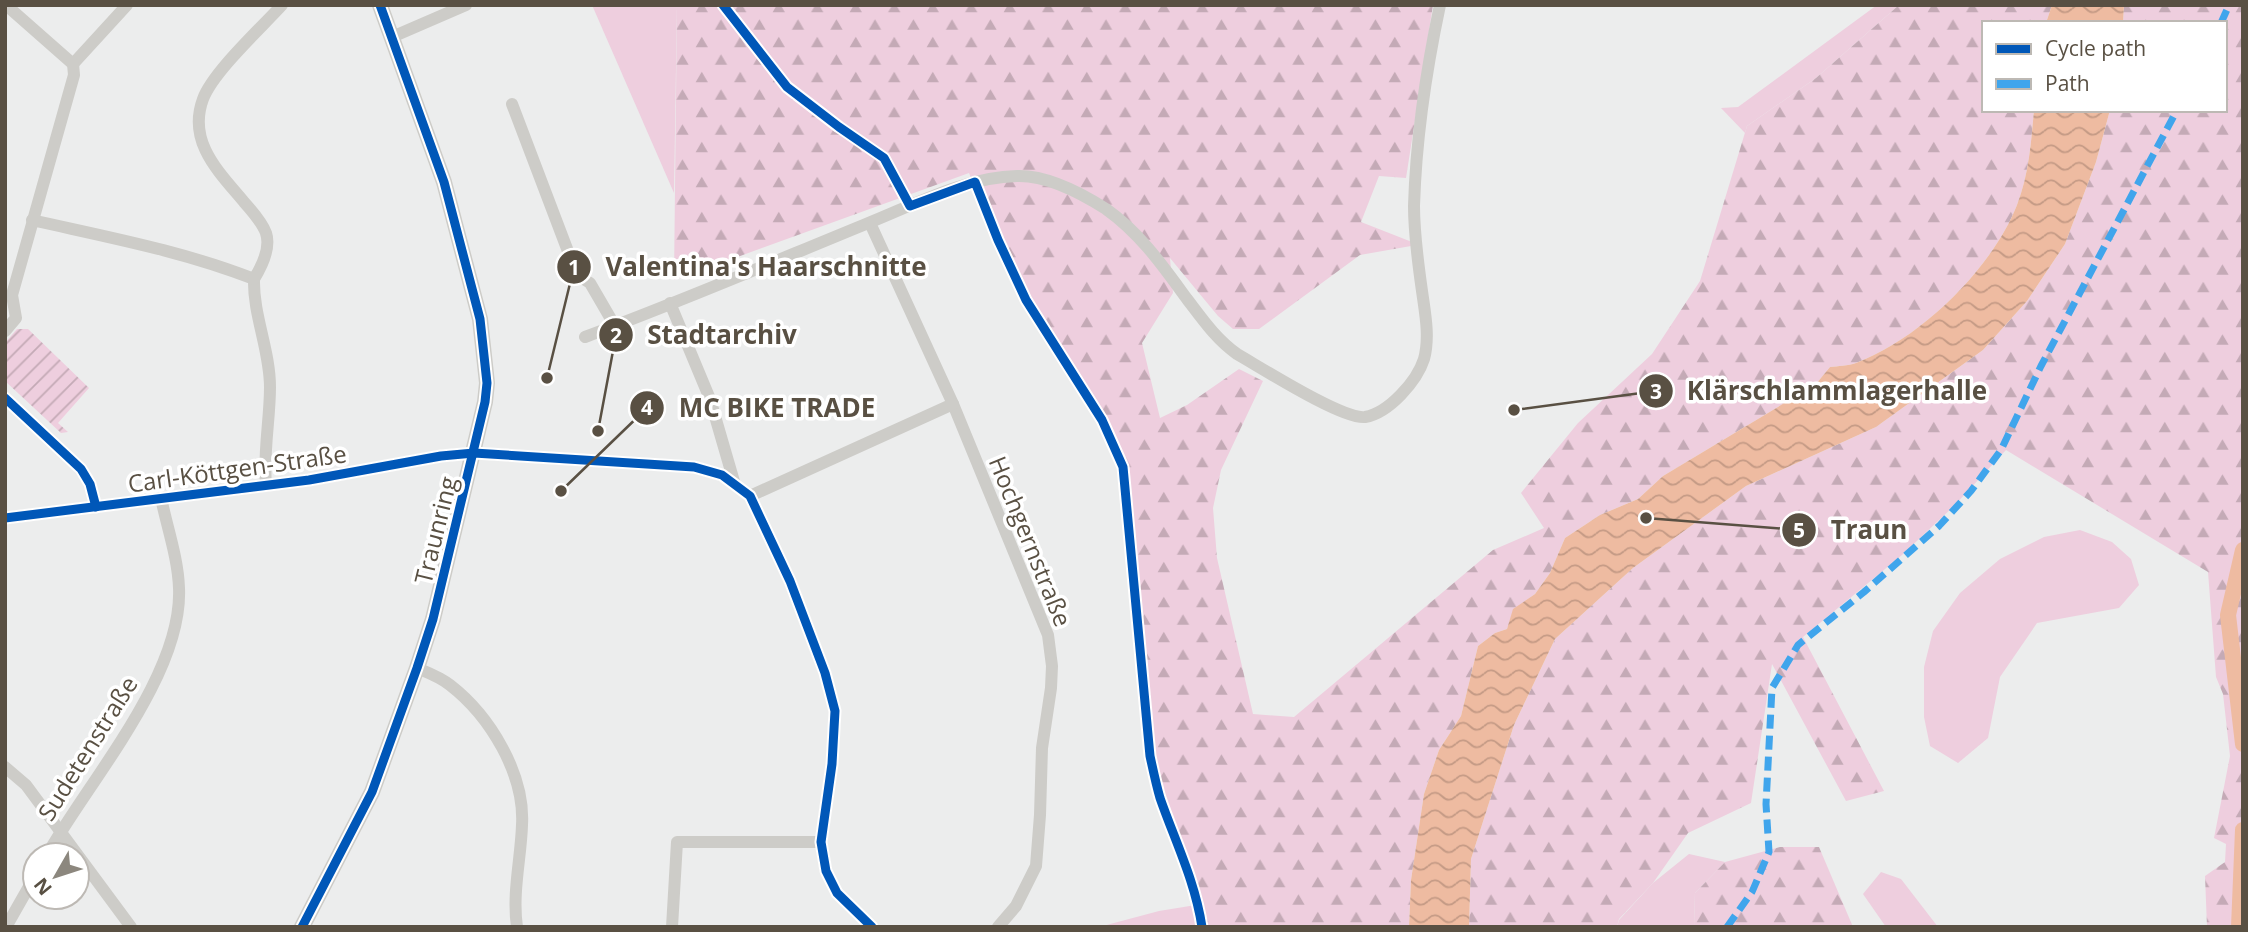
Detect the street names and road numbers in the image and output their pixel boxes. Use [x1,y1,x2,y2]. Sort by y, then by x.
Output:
street label: Carl-Köttgen-Straße [126,436,348,500]
street label: Hochgernstraße [982,451,1080,631]
street label: Traunring [406,473,464,587]
street label: Sudetenstraße [29,670,145,826]

